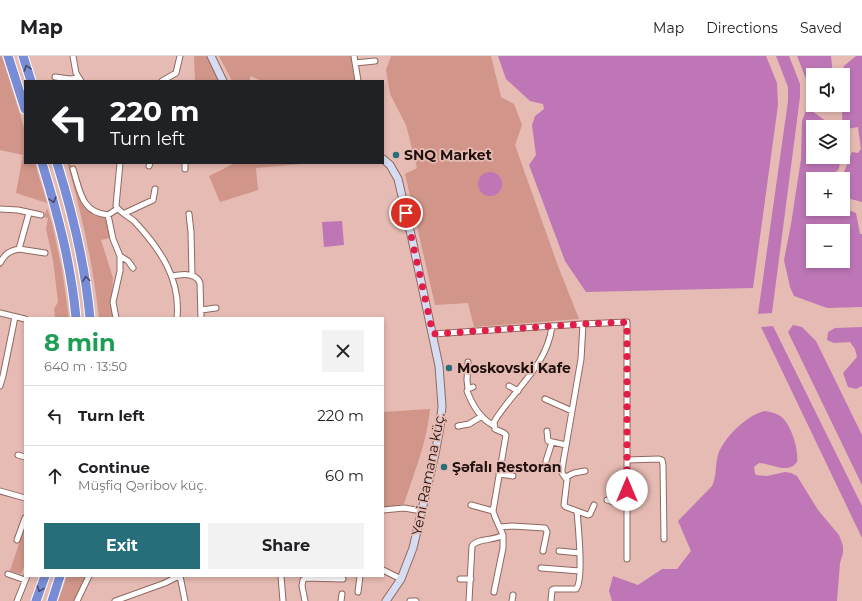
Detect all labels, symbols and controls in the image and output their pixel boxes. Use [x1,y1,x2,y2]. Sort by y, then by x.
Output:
text: Map [20,16,63,39]
text: Map [653,19,684,37]
text: Directions [706,19,778,37]
text: Saved [800,19,842,37]
one-way arrow [23,65,32,72]
map controls [806,68,850,268]
button: sound [806,68,850,112]
text: 220 m [110,94,199,128]
icon: left [44,96,96,148]
button: layers [806,120,850,164]
text: Turn left [110,128,185,150]
place label: SNQ Market [404,146,492,164]
marker: SNQ Market [391,150,401,160]
button: + [806,172,850,216]
pin [389,196,423,230]
one-way arrow [48,197,57,204]
icon: arrive [395,202,417,224]
button: − [806,224,850,268]
one-way arrow [82,276,91,282]
text: 8 min [44,328,116,357]
button: close [322,330,364,372]
text: 640 m · 13:50 [44,358,127,374]
place label: Moskovski Kafe [457,359,571,377]
marker: Moskovski Kafe [444,363,454,373]
icon: left [44,405,66,427]
text: Turn left [78,406,145,425]
text: 220 m [317,406,364,425]
street label: Yeni Ramana küç. [407,411,449,537]
text: Continue [78,458,150,477]
place label: Şəfalı Restoran [452,458,561,476]
marker: Şəfalı Restoran [439,462,449,472]
icon: ahead [44,465,66,487]
text: 60 m [325,466,364,485]
position arrow [606,469,648,511]
text: Müşfiq Qəribov küç. [78,477,207,493]
button: Exit [44,523,200,569]
button: Share [208,523,364,569]
one-way arrow [37,585,45,592]

